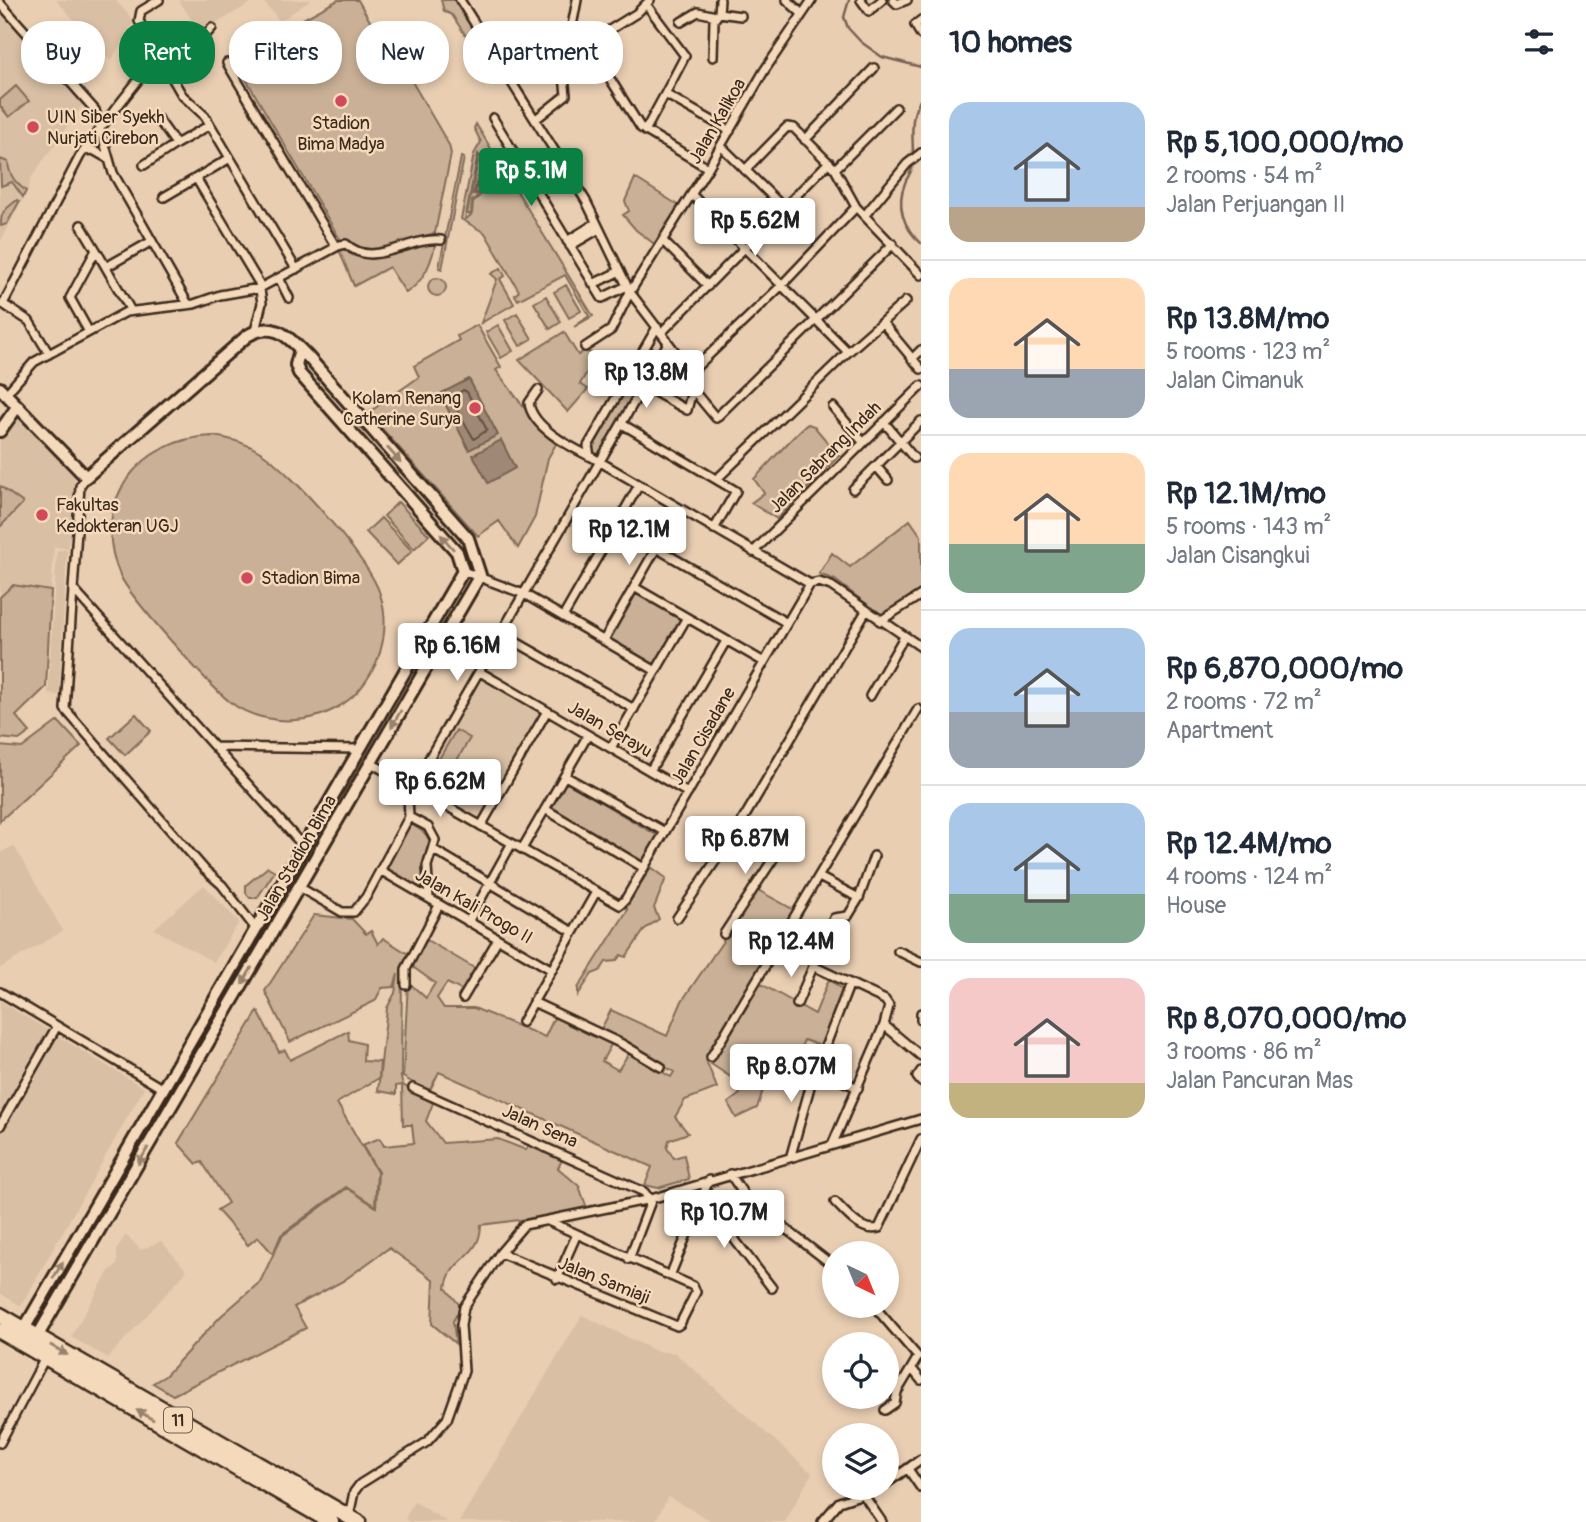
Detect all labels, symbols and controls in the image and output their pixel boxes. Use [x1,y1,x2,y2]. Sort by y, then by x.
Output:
chip: Buy [21,21,105,84]
chip: Rent [119,21,215,84]
chip: Filters [229,21,342,84]
chip: New [356,21,449,84]
chip: Apartment [463,21,623,84]
icon: filters [1520,23,1558,61]
text: 10 homes [949,24,1072,61]
street label: Jalan Kalikoa [684,74,751,168]
marker: Stadion Bima Madya [333,93,349,109]
place label: UIN Siber Syekh Nurjati Cirebon [47,106,165,150]
place label: Stadion Bima Madya [297,112,385,156]
marker: UIN Siber Syekh Nurjati Cirebon [25,119,41,135]
text: Rp 5,100,000/mo [1166,124,1403,161]
icon: home [1005,130,1089,214]
pin: Rp 5.1M [466,148,596,208]
text: Rp 5.1M [495,156,567,185]
text: 2 rooms · 54 m² [1166,161,1323,190]
text: Jalan Perjuangan II [1166,190,1345,219]
pin: Rp 5.62M [683,198,827,258]
text: Rp 5.62M [710,206,800,235]
text: Rp 13.8M/mo [1166,300,1329,337]
icon: home [1005,306,1089,390]
text: 5 rooms · 123 m² [1166,337,1330,366]
pin: Rp 13.8M [574,350,718,410]
text: Rp 13.8M [604,358,688,387]
text: Jalan Cimanuk [1166,366,1304,395]
place label: Kolam Renang Catherine Surya [343,387,461,431]
street label: Jalan Sabrang Indah [764,396,886,518]
marker: Kolam Renang Catherine Surya [467,400,483,416]
one-way arrow [386,446,402,463]
text: Rp 12.1M/mo [1166,475,1326,512]
icon: home [1005,481,1089,565]
place label: Fakultas Kedokteran UGJ [56,494,178,538]
marker: Fakultas Kedokteran UGJ [34,507,50,523]
pin: Rp 12.1M [557,508,701,567]
text: 5 rooms · 143 m² [1166,512,1331,541]
text: Rp 12.1M [588,515,670,544]
one-way arrow [440,534,456,551]
text: Jalan Cisangkui [1166,541,1310,570]
place label: Stadion Bima [261,567,360,590]
marker: Stadion Bima [239,570,255,586]
pin: Rp 6.16M [385,624,529,683]
text: Rp 6.16M [414,631,500,660]
text: Rp 6,870,000/mo [1166,650,1403,687]
icon: home [1005,656,1089,740]
street label: Jalan Cisadane [666,683,741,789]
text: 2 rooms · 72 m² [1166,687,1322,716]
street label: Jalan Serayu [563,696,656,763]
one-way arrow [390,710,402,729]
text: Apartment [1166,716,1273,745]
pin: Rp 6.62M [368,760,512,819]
text: Rp 6.62M [395,767,485,796]
street label: Jalan Stadion Bima [251,791,342,926]
pin: Rp 6.87M [673,816,817,876]
text: Rp 6.87M [701,824,789,853]
text: Rp 12.4M/mo [1166,825,1332,862]
icon: home [1005,831,1089,915]
text: 4 rooms · 124 m² [1166,862,1332,891]
street label: Jalan Kali Progo II [411,863,537,949]
text: House [1166,891,1226,920]
pin: Rp 12.4M [719,920,863,979]
text: Rp 12.4M [748,927,834,956]
one-way arrow [241,967,253,986]
text: Rp 8,070,000/mo [1166,1000,1406,1037]
icon: home [1005,1006,1089,1090]
text: 3 rooms · 86 m² [1166,1037,1322,1066]
pin: Rp 8.07M [719,1044,863,1104]
text: Rp 8.07M [746,1052,836,1081]
text: Jalan Pancuran Mas [1166,1066,1353,1095]
street label: Jalan Sena [498,1100,581,1153]
one-way arrow [136,1147,149,1166]
pin: Rp 10.7M [652,1190,796,1250]
text: Rp 10.7M [680,1198,768,1227]
north arrow [822,1241,900,1318]
map controls [822,1241,899,1500]
street label: Jalan Samiaji [555,1252,653,1309]
one-way arrow [52,1261,65,1280]
button: locate [822,1332,899,1409]
one-way arrow [49,1344,68,1356]
road number: 11 [164,1408,192,1432]
one-way arrow [135,1409,154,1421]
button: layers [822,1423,899,1500]

